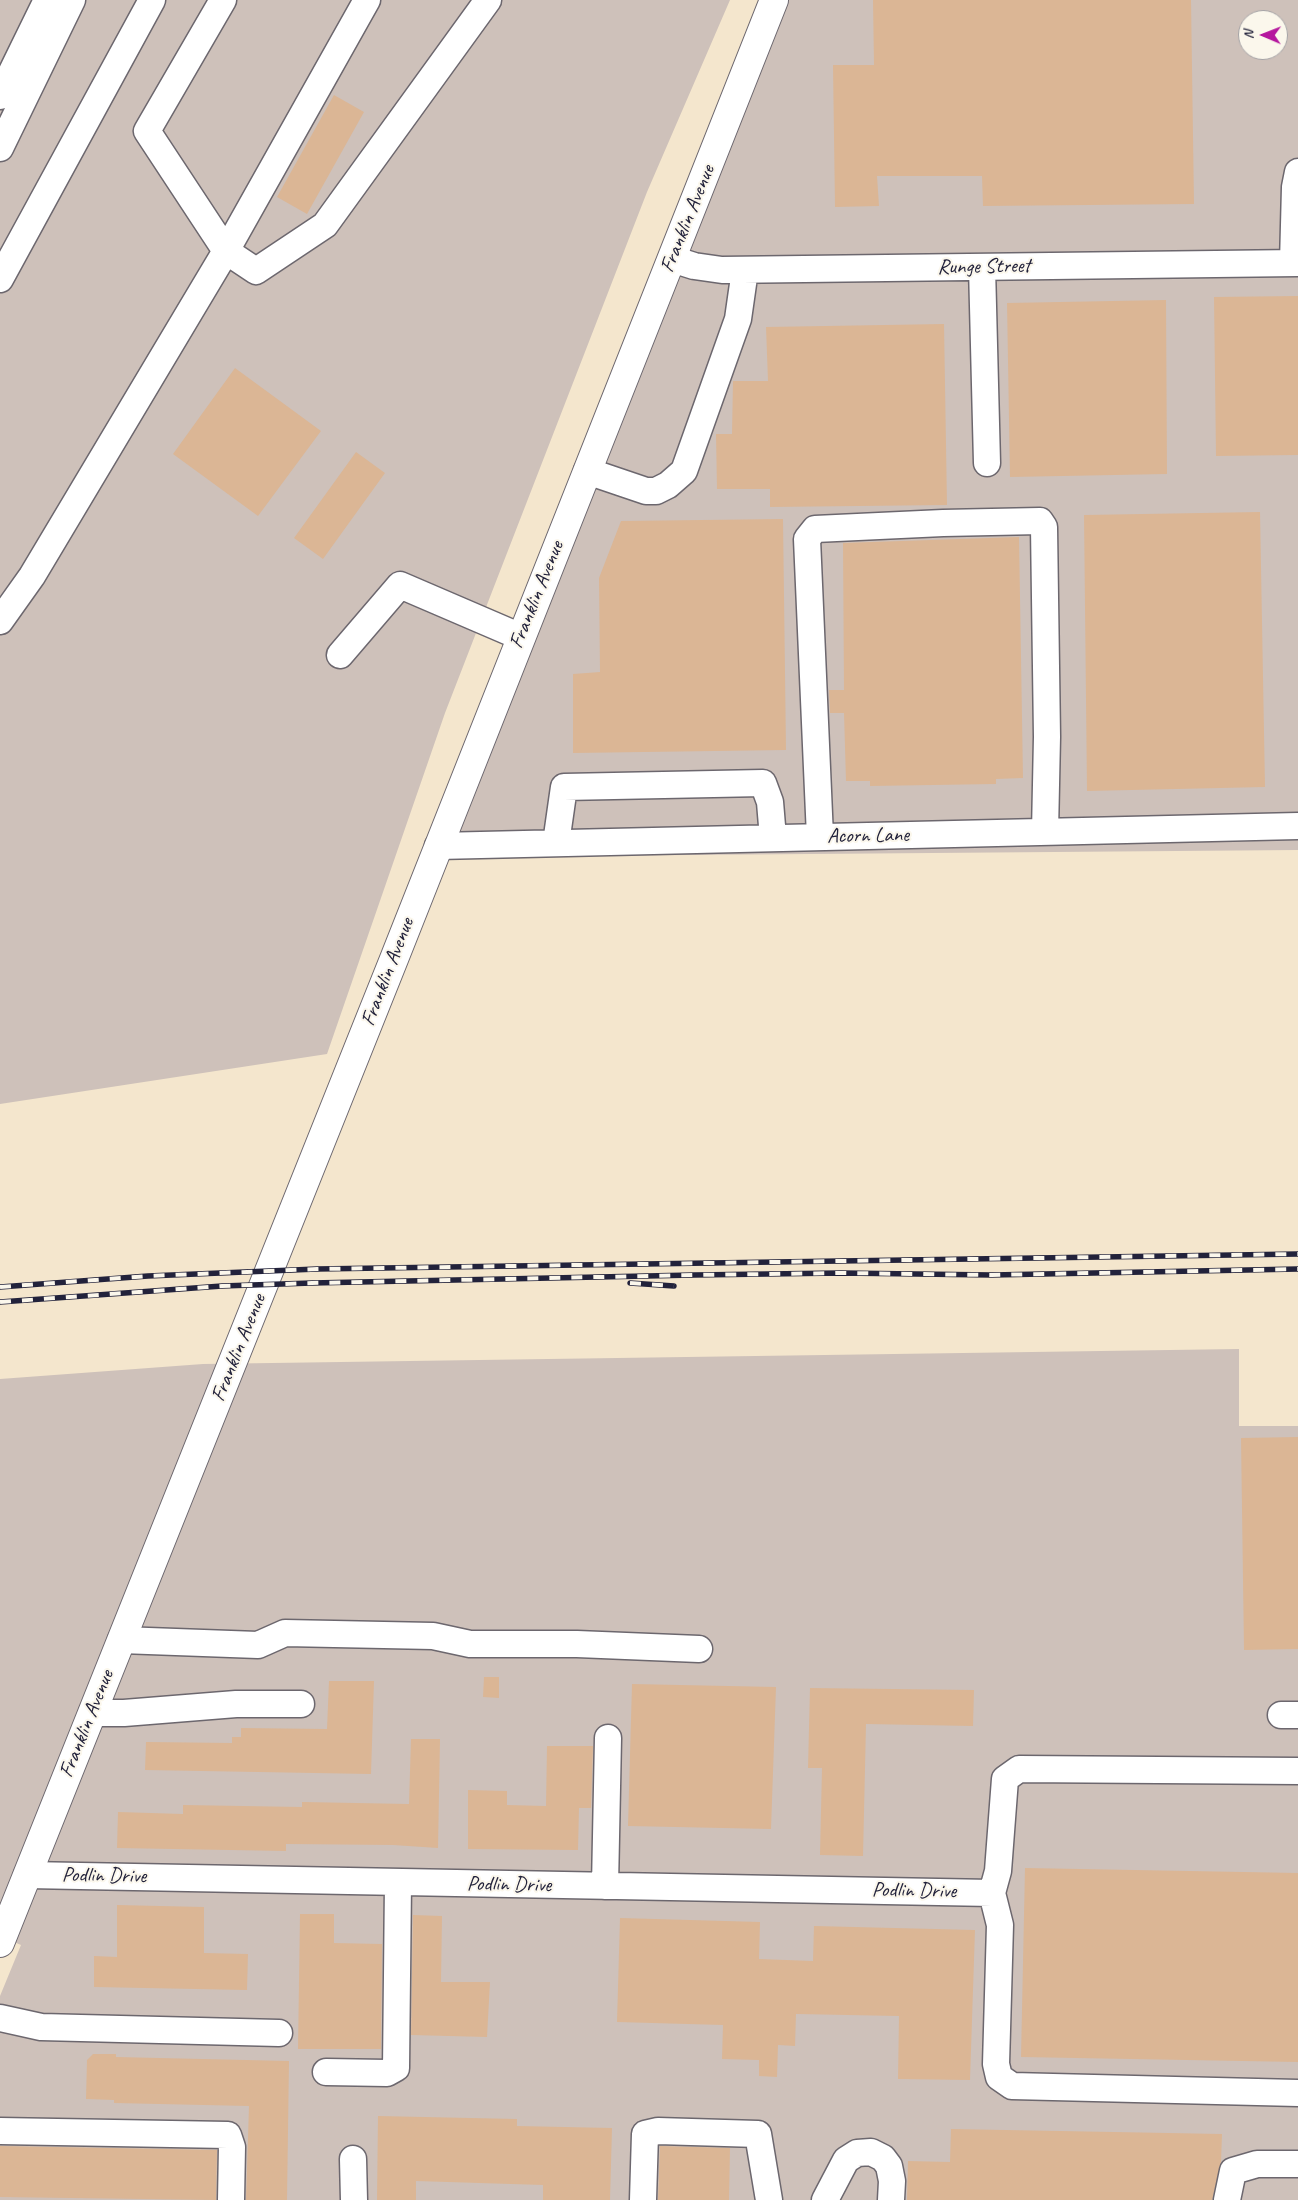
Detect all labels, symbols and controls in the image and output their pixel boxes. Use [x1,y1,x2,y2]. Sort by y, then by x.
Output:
north arrow [1238,10,1288,60]
text: N [1240,30,1257,39]
street label: Franklin Avenue [655,162,721,276]
street label: Runge Street [937,254,1031,280]
street label: Franklin Avenue [504,538,570,652]
street label: Acorn Lane [827,823,909,849]
street label: Franklin Avenue [356,915,420,1029]
street label: Franklin Avenue [206,1291,272,1405]
street label: Franklin Avenue [54,1667,120,1781]
street label: Podlin Drive [62,1863,146,1889]
street label: Podlin Drive [467,1872,551,1898]
street label: Podlin Drive [872,1878,956,1904]

